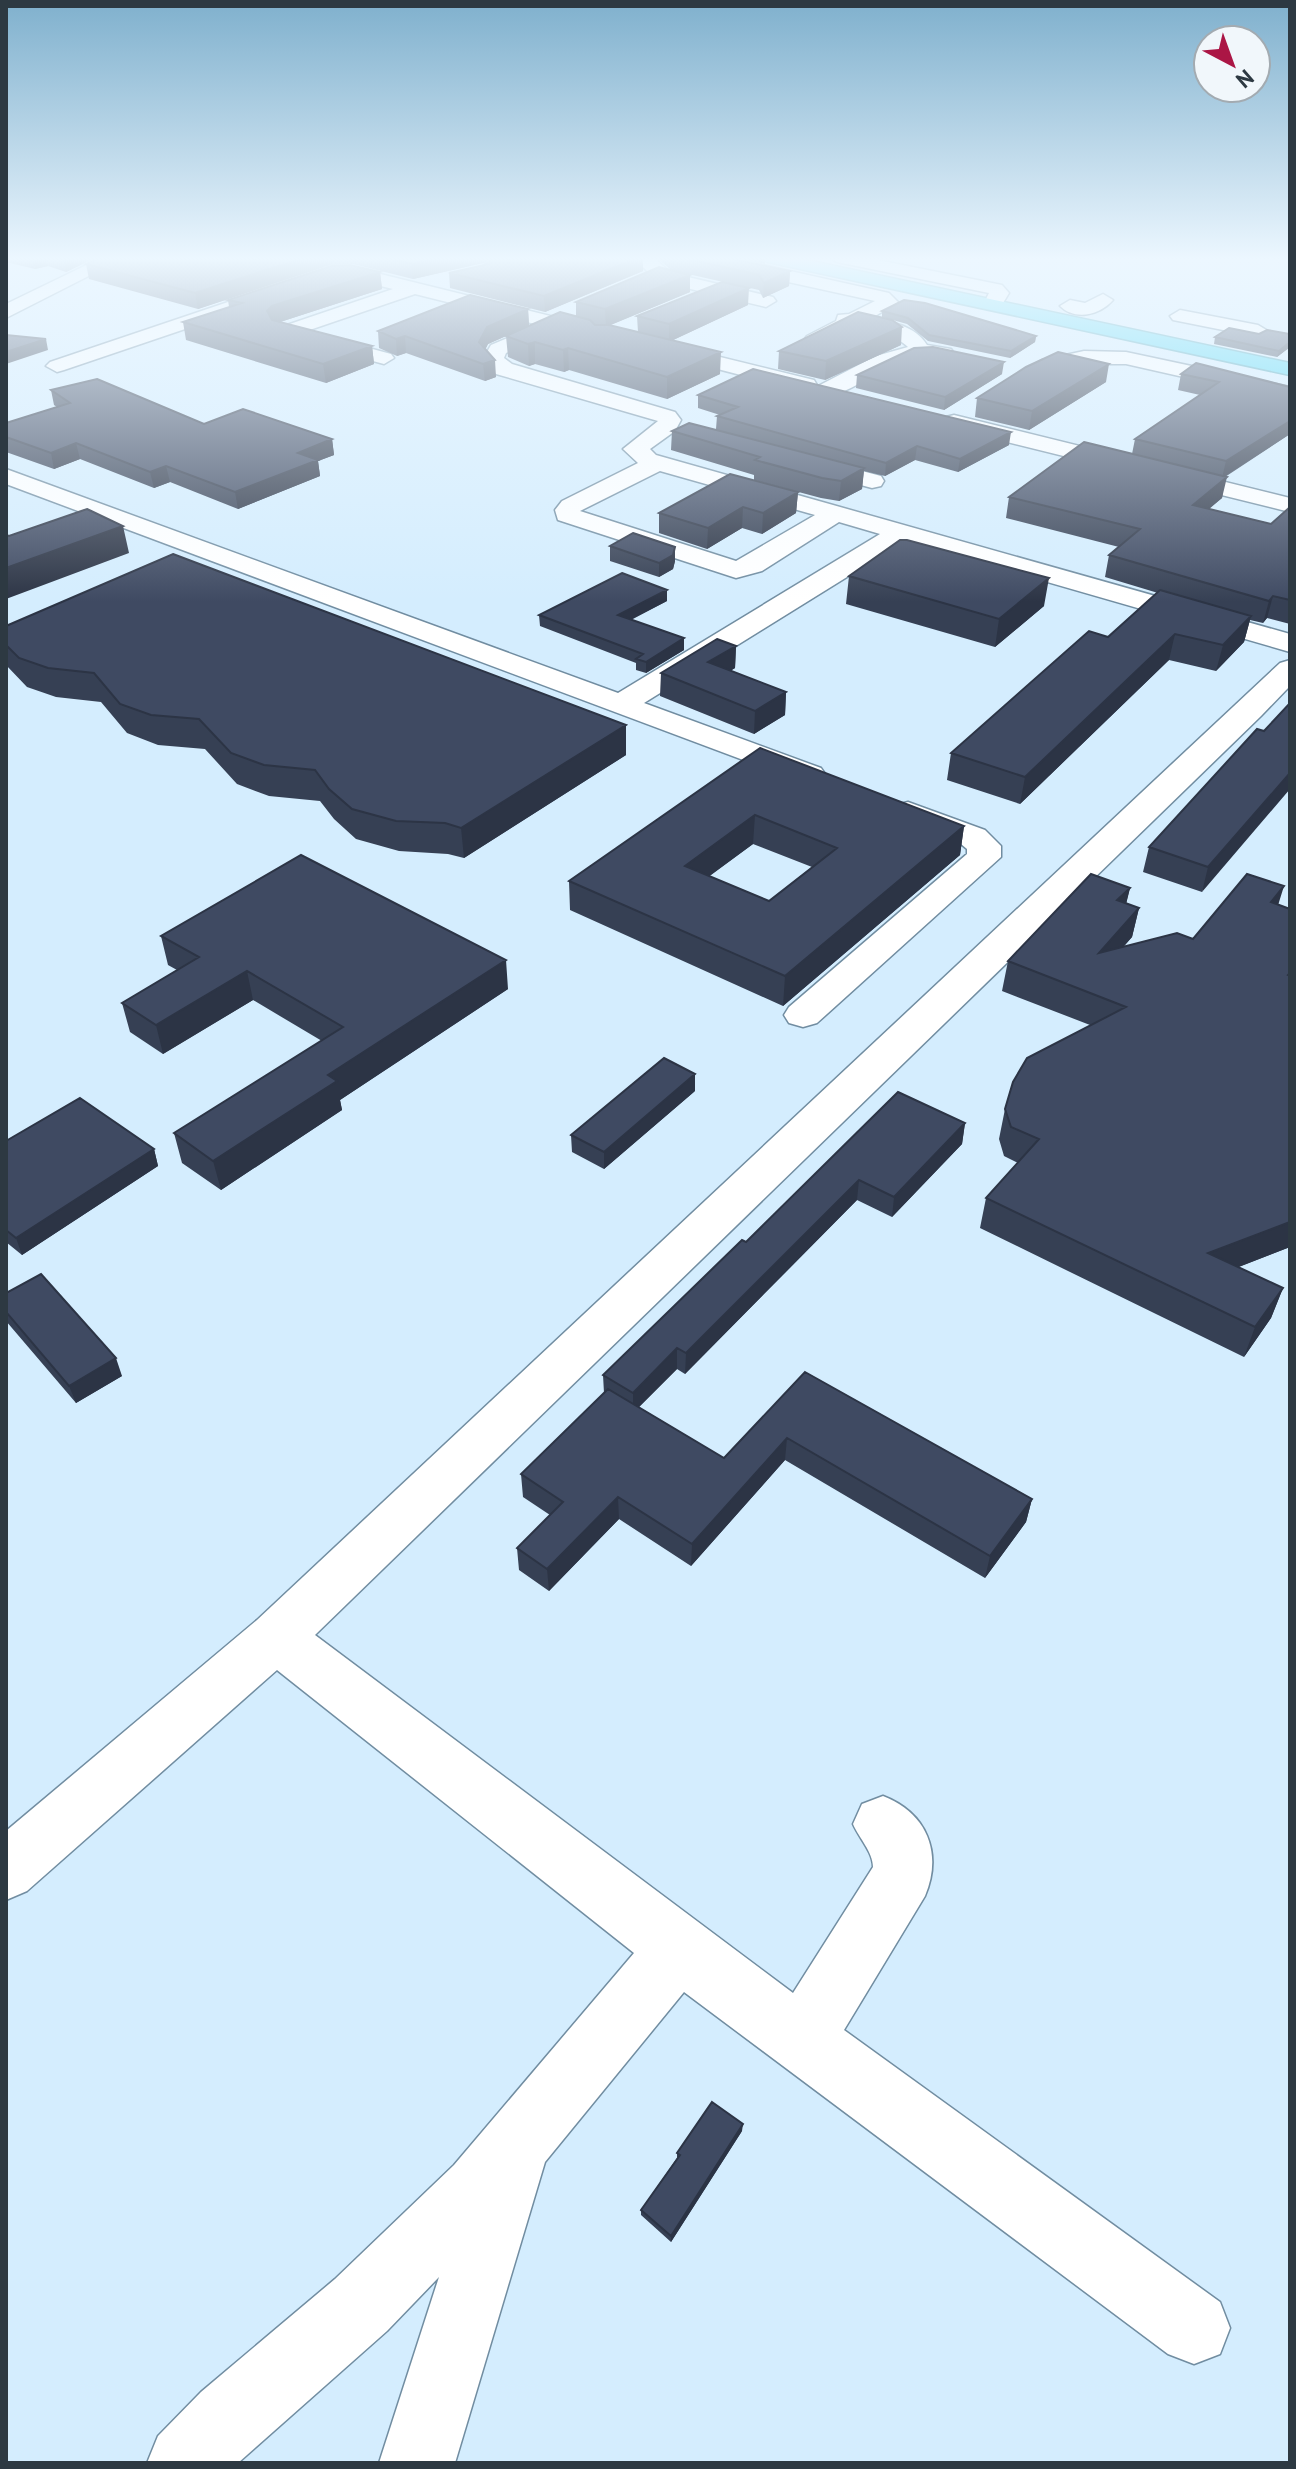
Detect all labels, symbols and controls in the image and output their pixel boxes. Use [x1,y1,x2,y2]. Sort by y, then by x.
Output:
north arrow [1192,24,1272,104]
text: N [1230,64,1260,94]

